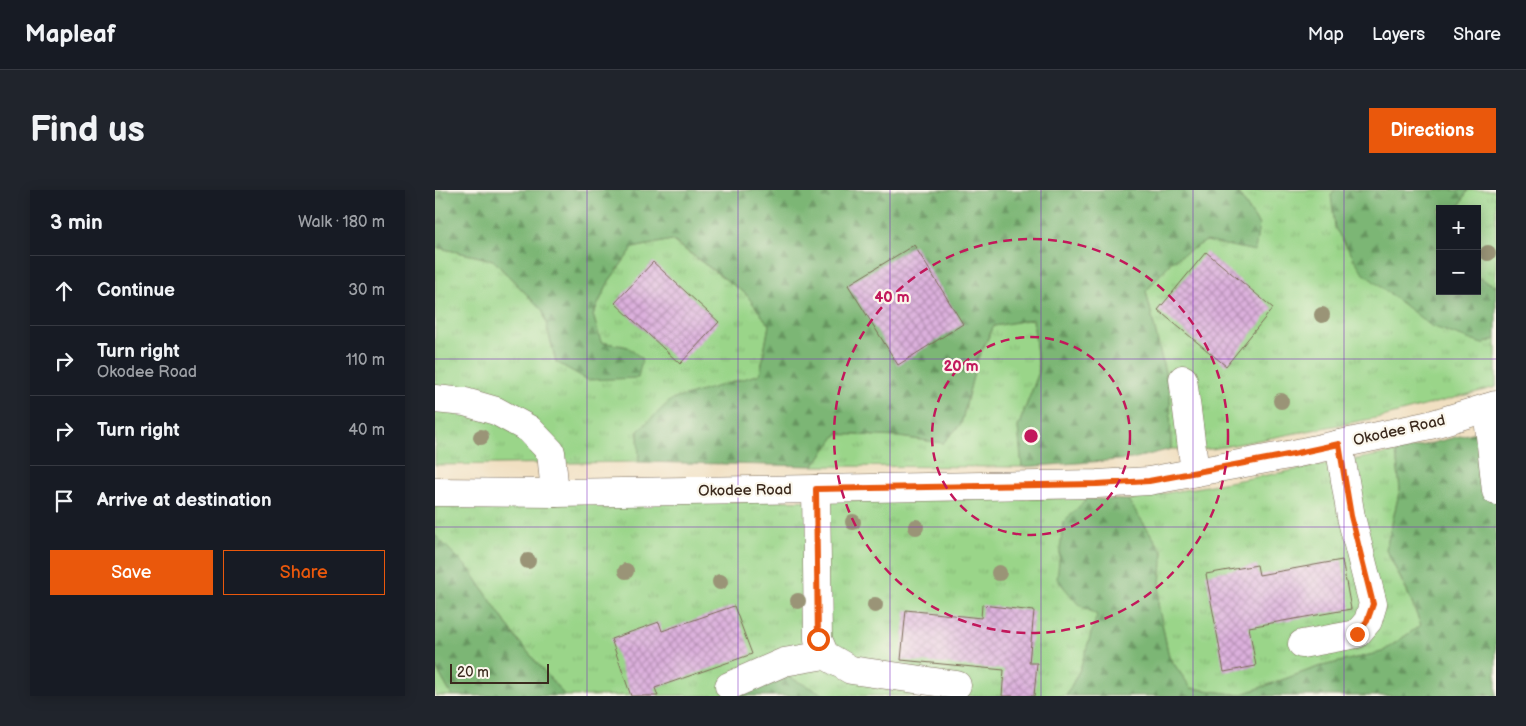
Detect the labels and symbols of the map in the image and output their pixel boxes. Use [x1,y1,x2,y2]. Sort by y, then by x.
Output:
text: 40 m [874,288,910,307]
text: 20 m [944,357,979,376]
street label: Okodee Road [1351,411,1447,450]
centre of rings [1022,427,1040,445]
street label: Okodee Road [698,480,792,501]
route end [1346,623,1369,646]
route start [807,628,830,651]
scale bar [450,661,549,684]

